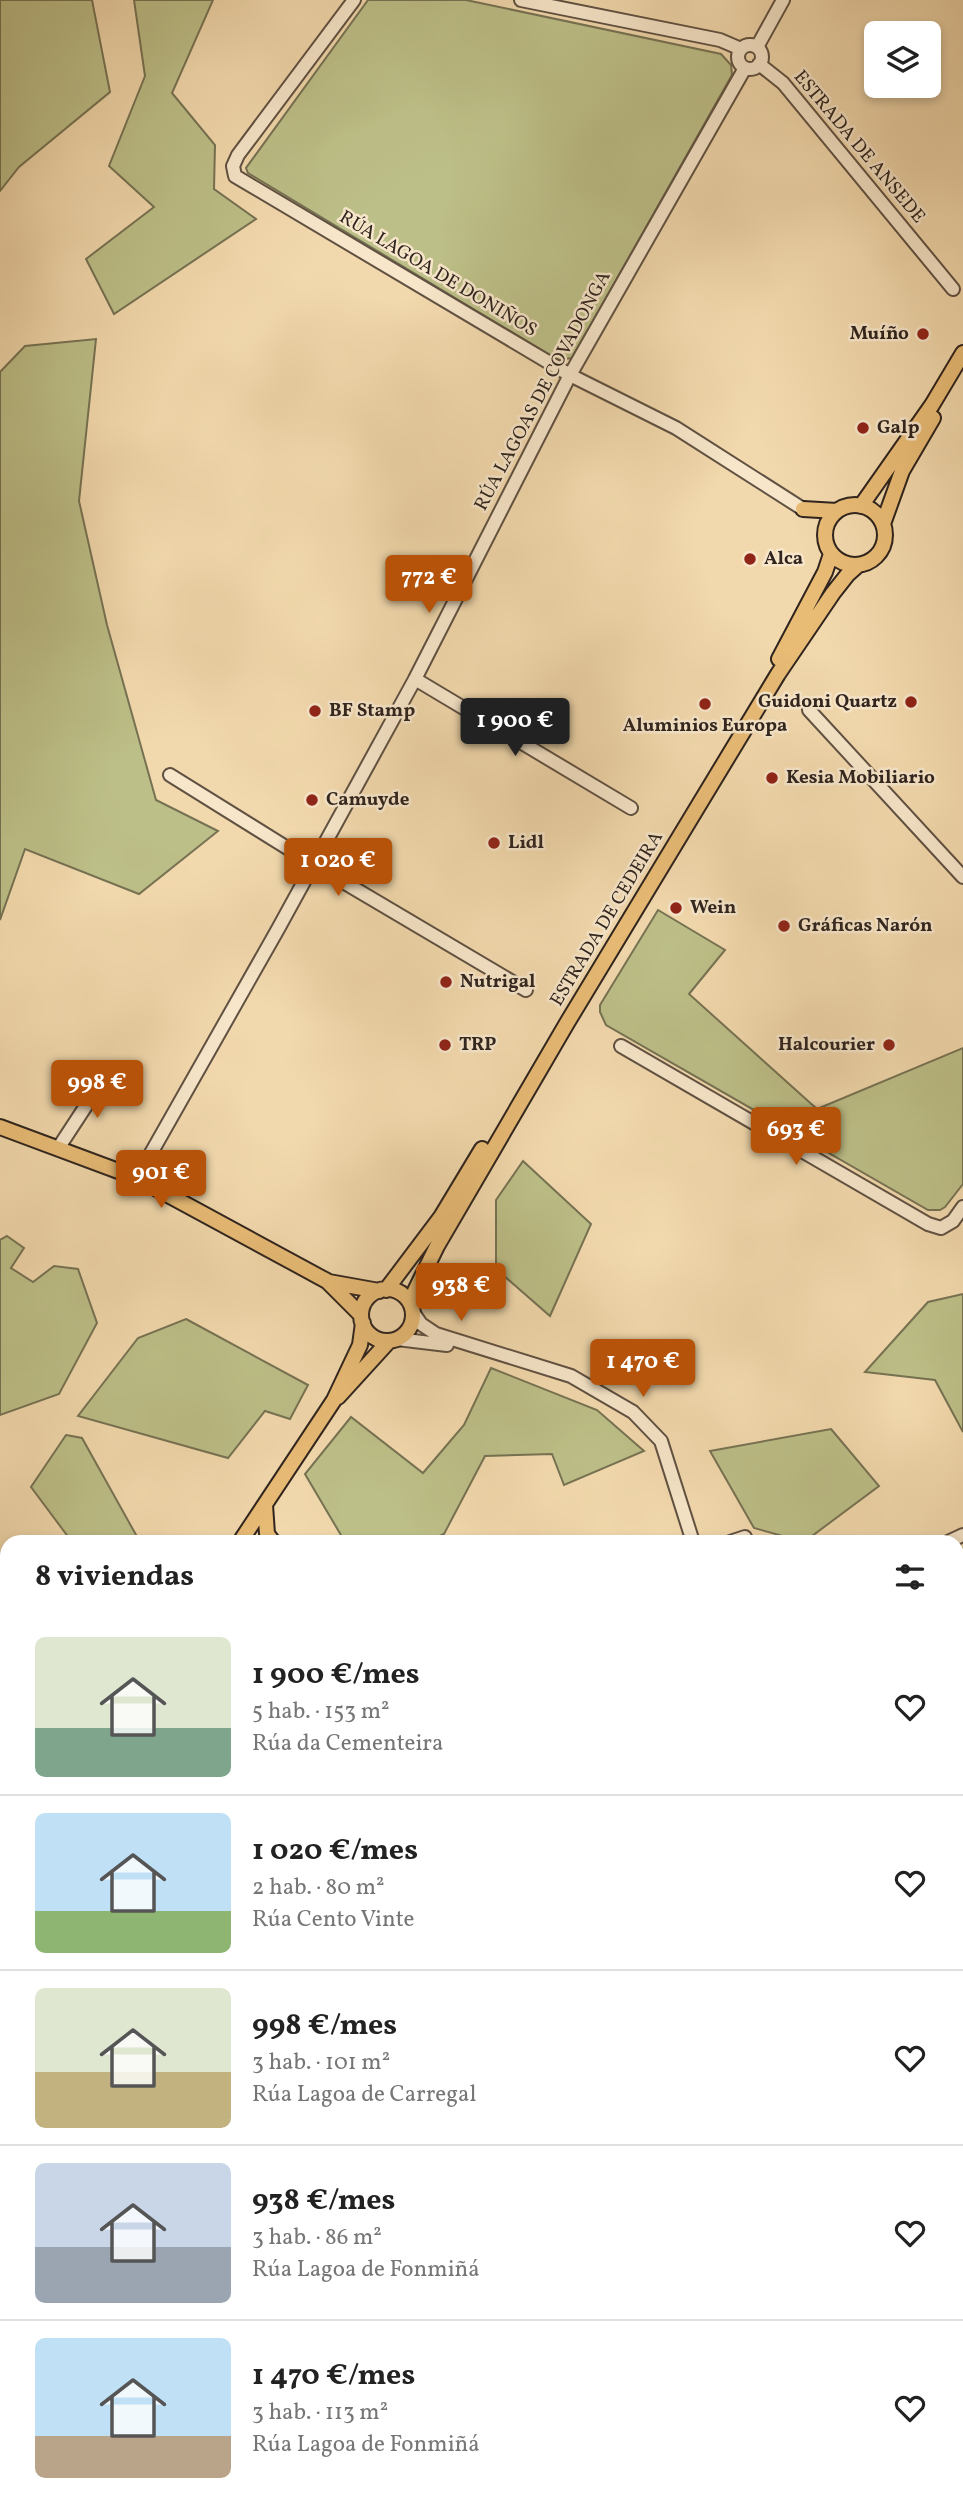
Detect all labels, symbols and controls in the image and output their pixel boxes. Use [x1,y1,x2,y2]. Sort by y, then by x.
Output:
map controls [864,21,941,98]
button: layers [864,21,941,98]
street label: ESTRADA DE ANSEDE [787,65,931,229]
street label: RÚA LAGOA DE DONIÑOS [334,205,542,343]
street label: RÚA LAGOAS DE COVADONGA [469,267,617,515]
place label: Muíño [850,321,909,347]
marker: Muíño [915,326,931,342]
place label: Galp [877,415,919,441]
marker: Galp [855,420,871,436]
place label: Alca [764,546,803,572]
marker: Alca [742,551,758,567]
pin: 772 € [380,556,478,615]
text: 772 € [401,562,457,594]
place label: Guidoni Quartz [758,689,897,715]
marker: Guidoni Quartz [903,694,919,710]
marker: Aluminios Europa [697,696,713,712]
place label: BF Stamp [329,698,415,724]
pin: 1 900 € [450,698,580,758]
marker: BF Stamp [307,703,323,719]
text: 1 900 € [477,705,553,737]
place label: Aluminios Europa [623,713,787,739]
place label: Kesia Mobiliario [786,765,935,791]
marker: Kesia Mobiliario [764,770,780,786]
place label: Camuyde [326,787,410,813]
marker: Camuyde [304,792,320,808]
street label: ESTRADA DE CEDEIRA [544,827,670,1011]
place label: Lidl [508,830,544,856]
marker: Lidl [486,835,502,851]
pin: 1 020 € [273,838,403,898]
text: 1 020 € [300,845,376,877]
place label: Wein [690,895,736,921]
marker: Wein [668,900,684,916]
place label: Gráficas Narón [798,913,933,939]
marker: Gráficas Narón [776,918,792,934]
place label: Nutrigal [460,969,536,995]
marker: Nutrigal [438,974,454,990]
place label: TRP [459,1032,496,1058]
place label: Halcourier [778,1032,875,1058]
marker: TRP [437,1037,453,1053]
marker: Halcourier [881,1037,897,1053]
pin: 998 € [48,1060,146,1120]
text: 998 € [67,1067,127,1099]
pin: 693 € [747,1108,845,1167]
text: 693 € [767,1114,825,1146]
pin: 901 € [112,1150,210,1210]
text: 901 € [132,1157,190,1189]
pin: 938 € [412,1264,510,1323]
text: 938 € [432,1270,490,1302]
pin: 1 470 € [578,1340,708,1399]
text: 1 470 € [606,1346,680,1378]
text: 8 viviendas [35,1556,194,1598]
icon: filters [891,1558,929,1596]
text: 1 900 €/mes [252,1654,420,1696]
icon: home [91,1665,175,1749]
icon: heart [891,1688,929,1726]
text: 5 hab. · 153 m² [252,1696,390,1728]
text: Rúa da Cementeira [252,1728,443,1760]
text: 1 020 €/mes [252,1830,418,1872]
icon: home [91,1841,175,1925]
icon: heart [891,1864,929,1902]
text: 2 hab. · 80 m² [252,1872,385,1904]
text: Rúa Cento Vinte [252,1904,414,1936]
text: 998 €/mes [252,2005,397,2047]
icon: home [91,2016,175,2100]
icon: heart [891,2039,929,2077]
text: 3 hab. · 101 m² [252,2047,390,2079]
text: Rúa Lagoa de Carregal [252,2079,476,2111]
text: 938 €/mes [252,2180,395,2222]
icon: home [91,2191,175,2275]
icon: heart [891,2214,929,2252]
text: 3 hab. · 86 m² [252,2222,382,2254]
text: Rúa Lagoa de Fonmiñá [252,2254,480,2286]
text: 1 470 €/mes [252,2355,415,2397]
icon: home [91,2366,175,2450]
icon: heart [891,2389,929,2427]
text: 3 hab. · 113 m² [252,2397,388,2429]
text: Rúa Lagoa de Fonmiñá [252,2429,480,2461]

